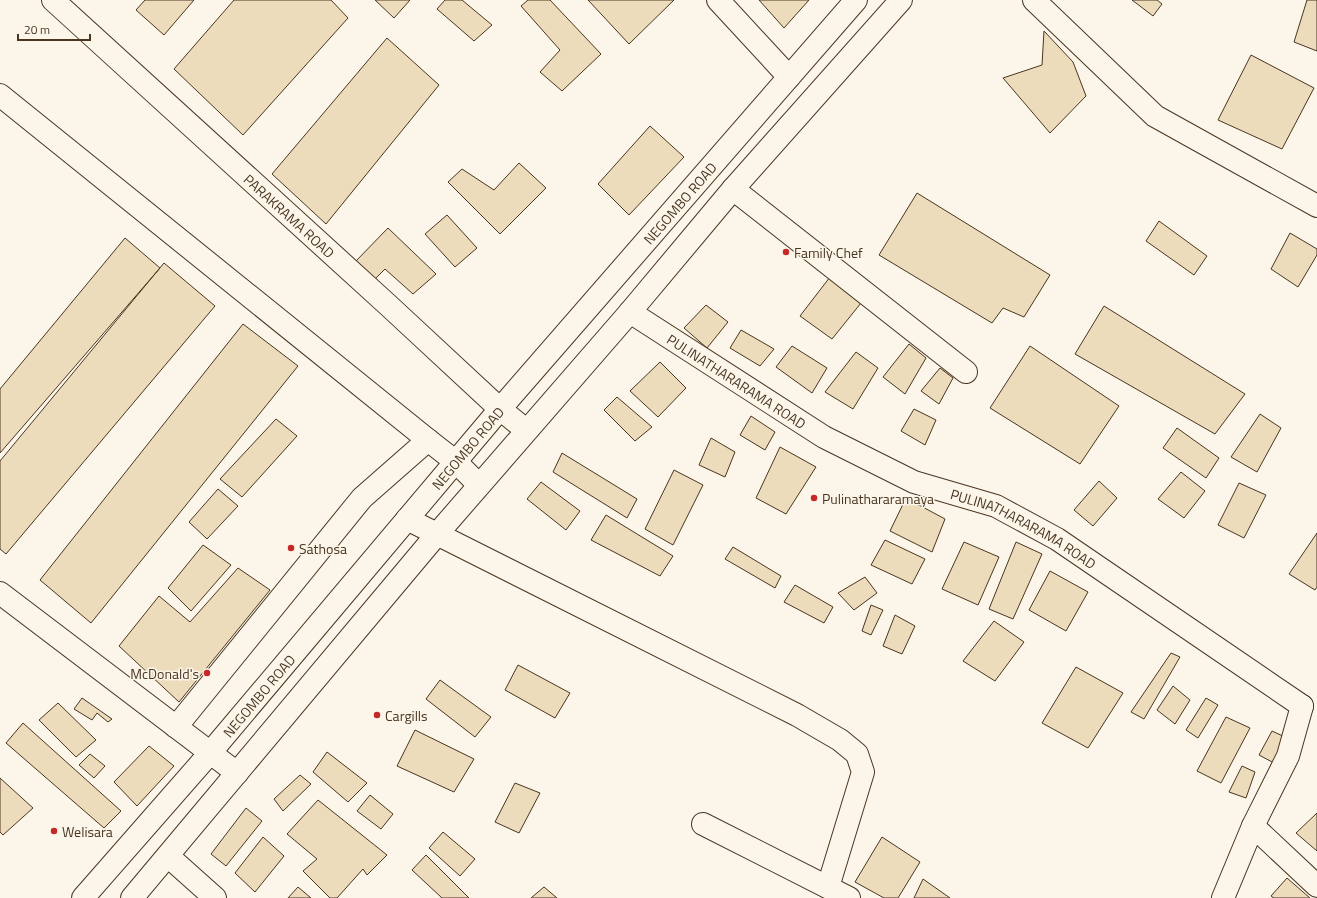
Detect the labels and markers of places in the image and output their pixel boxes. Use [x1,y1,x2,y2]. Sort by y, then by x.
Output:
place label: Family Chef [794,242,863,263]
marker: Family Chef [781,247,791,257]
place label: Pulinathararamaya [822,488,934,509]
marker: Pulinathararamaya [809,493,819,503]
place label: Sathosa [299,538,347,559]
marker: Sathosa [286,543,296,553]
place label: McDonald's [130,663,199,684]
marker: McDonald's [202,668,212,678]
place label: Cargills [385,705,428,726]
marker: Cargills [372,710,382,720]
place label: Welisara [62,821,113,842]
marker: Welisara [49,826,59,836]

